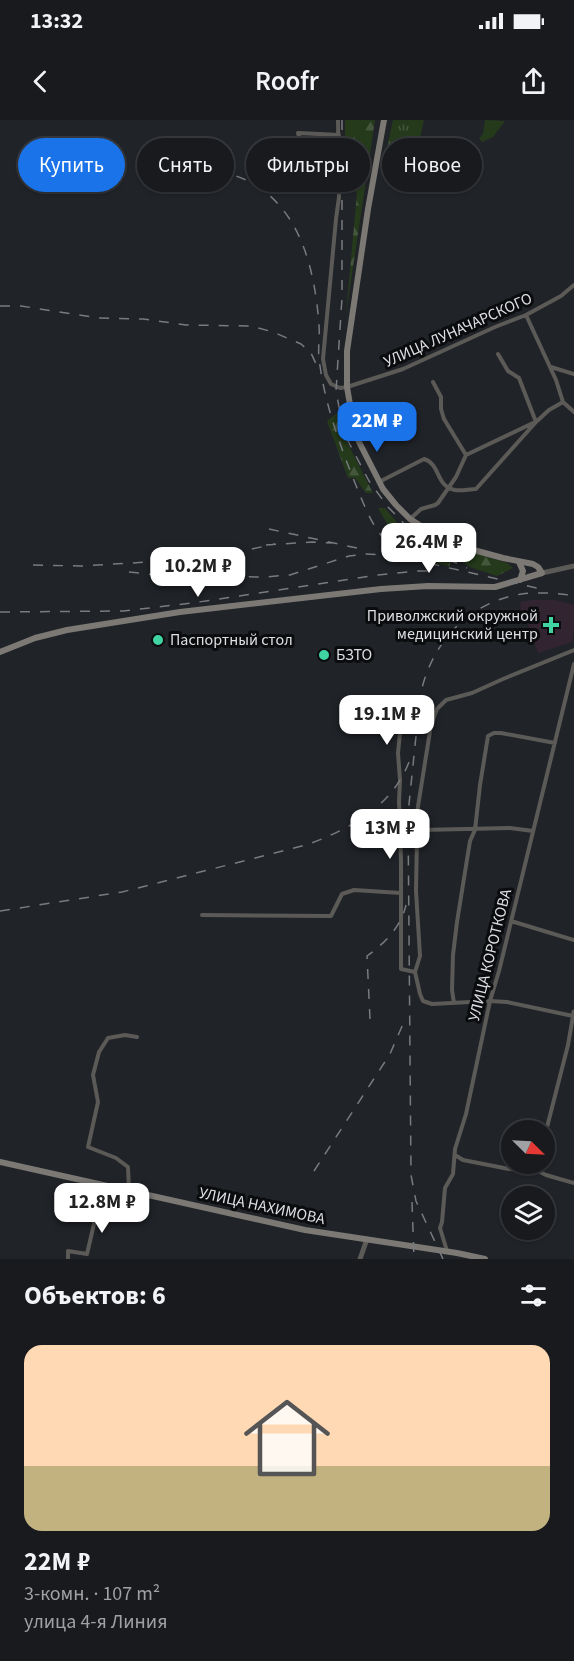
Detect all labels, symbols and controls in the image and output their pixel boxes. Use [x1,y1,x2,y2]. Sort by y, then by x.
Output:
text: 13:32 [30,5,83,37]
text: Roofr [255,62,319,101]
icon: back [24,65,57,98]
icon: share [517,65,550,98]
chip: Купить [18,138,125,192]
chip: Снять [137,138,234,192]
chip: Фильтры [246,138,370,192]
chip: Новое [382,138,482,192]
street label: УЛИЦА ЛУНАЧАРСКОГО [380,287,536,373]
pin: 22M ₽ [335,402,419,453]
text: 22M ₽ [352,407,402,435]
pin: 26.4M ₽ [374,523,484,574]
text: 26.4M ₽ [395,528,463,556]
pin: 10.2M ₽ [143,547,253,598]
text: 10.2M ₽ [164,552,232,580]
place label: Приволжский окружной медицинский центр [367,605,538,645]
marker: Приволжский окружной медицинский центр [542,616,560,634]
place label: Паспортный стол [170,629,293,651]
marker: Паспортный стол [151,633,165,647]
place label: БЗТО [336,644,372,666]
marker: БЗТО [317,648,331,662]
pin: 19.1M ₽ [332,695,442,746]
text: 19.1M ₽ [353,700,421,728]
pin: 13M ₽ [348,809,432,860]
text: 13M ₽ [365,814,415,842]
street label: УЛИЦА КОРОТКОВА [463,886,517,1023]
north arrow [501,1120,555,1174]
map controls [501,1120,555,1240]
street label: УЛИЦА НАХИМОВА [197,1182,327,1230]
pin: 12.8M ₽ [47,1183,157,1234]
button: layers [501,1186,555,1240]
text: 12.8M ₽ [68,1188,136,1216]
text: Объектов: 6 [24,1277,166,1314]
icon: filters [517,1279,550,1312]
icon: home [233,1384,341,1492]
text: 22M ₽ [24,1543,90,1580]
text: 3-комн. · 107 m² [24,1580,160,1608]
text: улица 4-я Линия [24,1608,167,1636]

